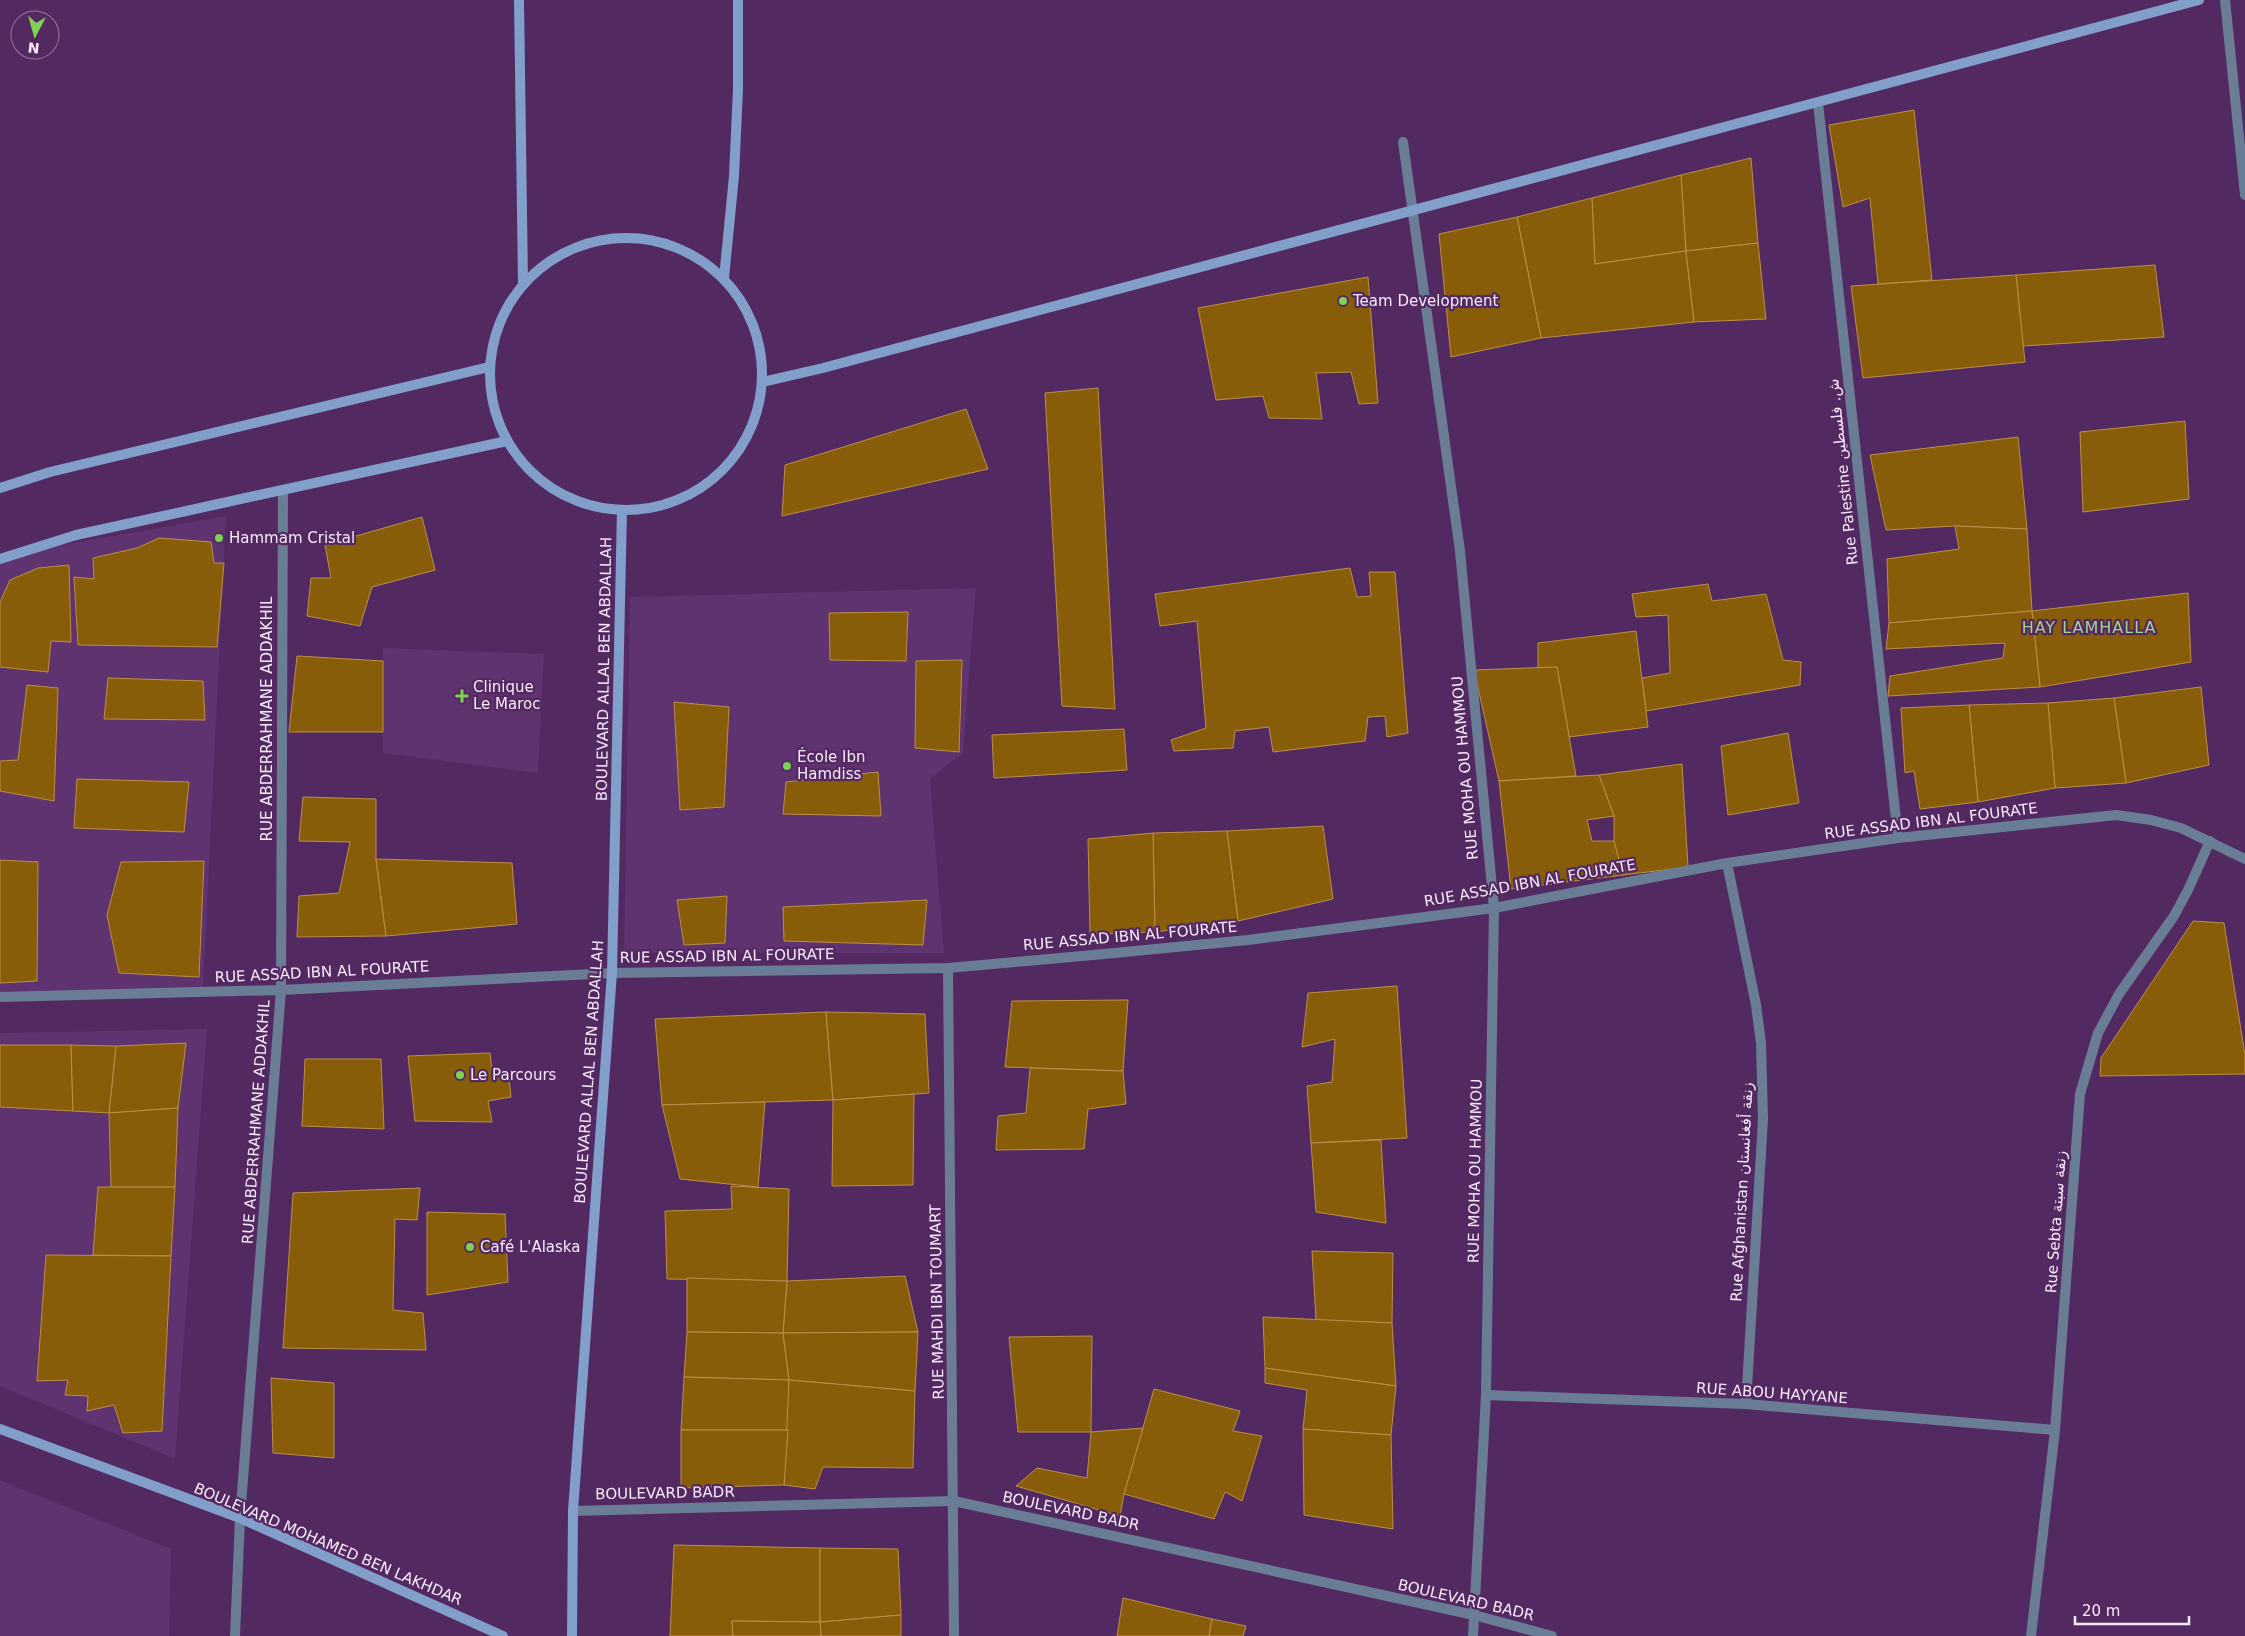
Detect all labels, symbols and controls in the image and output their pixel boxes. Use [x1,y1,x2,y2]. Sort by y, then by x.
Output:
north arrow [10,10,60,60]
text: N [27,39,40,56]
place label: Team Development [1352,292,1499,310]
marker: Team Development [1337,295,1349,307]
street label: Rue Palestine ش. فلسطين [1824,378,1862,566]
place label: Hammam Cristal [229,529,355,547]
marker: Hammam Cristal [213,532,225,544]
street label: BOULEVARD ALLAL BEN ABDALLAH [593,537,615,801]
street label: RUE ABDERRAHMANE ADDAKHIL [258,596,276,841]
district label: HAY LAMHALLA [2022,618,2156,637]
street label: RUE MOHA OU HAMMOU [1448,675,1482,861]
place label: Clinique Le Maroc [473,678,541,713]
marker: Clinique Le Maroc [455,689,469,703]
place label: École Ibn Hamdiss [797,747,866,783]
marker: École Ibn Hamdiss [781,760,793,772]
street label: RUE ASSAD IBN AL FOURATE [1823,799,2039,843]
street label: RUE ASSAD IBN AL FOURATE [1423,855,1637,911]
street label: RUE ASSAD IBN AL FOURATE [1022,918,1238,954]
street label: BOULEVARD ALLAL BEN ABDALLAH [571,940,607,1204]
street label: RUE ASSAD IBN AL FOURATE [619,945,835,967]
street label: RUE ASSAD IBN AL FOURATE [214,957,430,987]
street label: RUE ABDERRAHMANE ADDAKHIL [238,999,274,1245]
place label: Le Parcours [470,1066,557,1084]
marker: Le Parcours [454,1069,466,1081]
street label: RUE MOHA OU HAMMOU [1464,1079,1486,1263]
street label: Rue Afghanistan زنقة أفغانستان [1726,1082,1757,1302]
street label: Rue Sebta زنقة سبتة [2042,1150,2070,1294]
street label: RUE MAHDI IBN TOUMART [926,1203,948,1400]
place label: Café L'Alaska [480,1238,580,1256]
marker: Café L'Alaska [464,1241,476,1253]
street label: RUE ABOU HAYYANE [1696,1379,1848,1407]
street label: BOULEVARD MOHAMED BEN LAKHDAR [191,1479,465,1609]
street label: BOULEVARD BADR [595,1483,735,1503]
street label: BOULEVARD BADR [1001,1488,1141,1534]
street label: BOULEVARD BADR [1396,1576,1536,1624]
scale bar [2075,1594,2189,1626]
text: 20 m [2082,1602,2120,1620]

